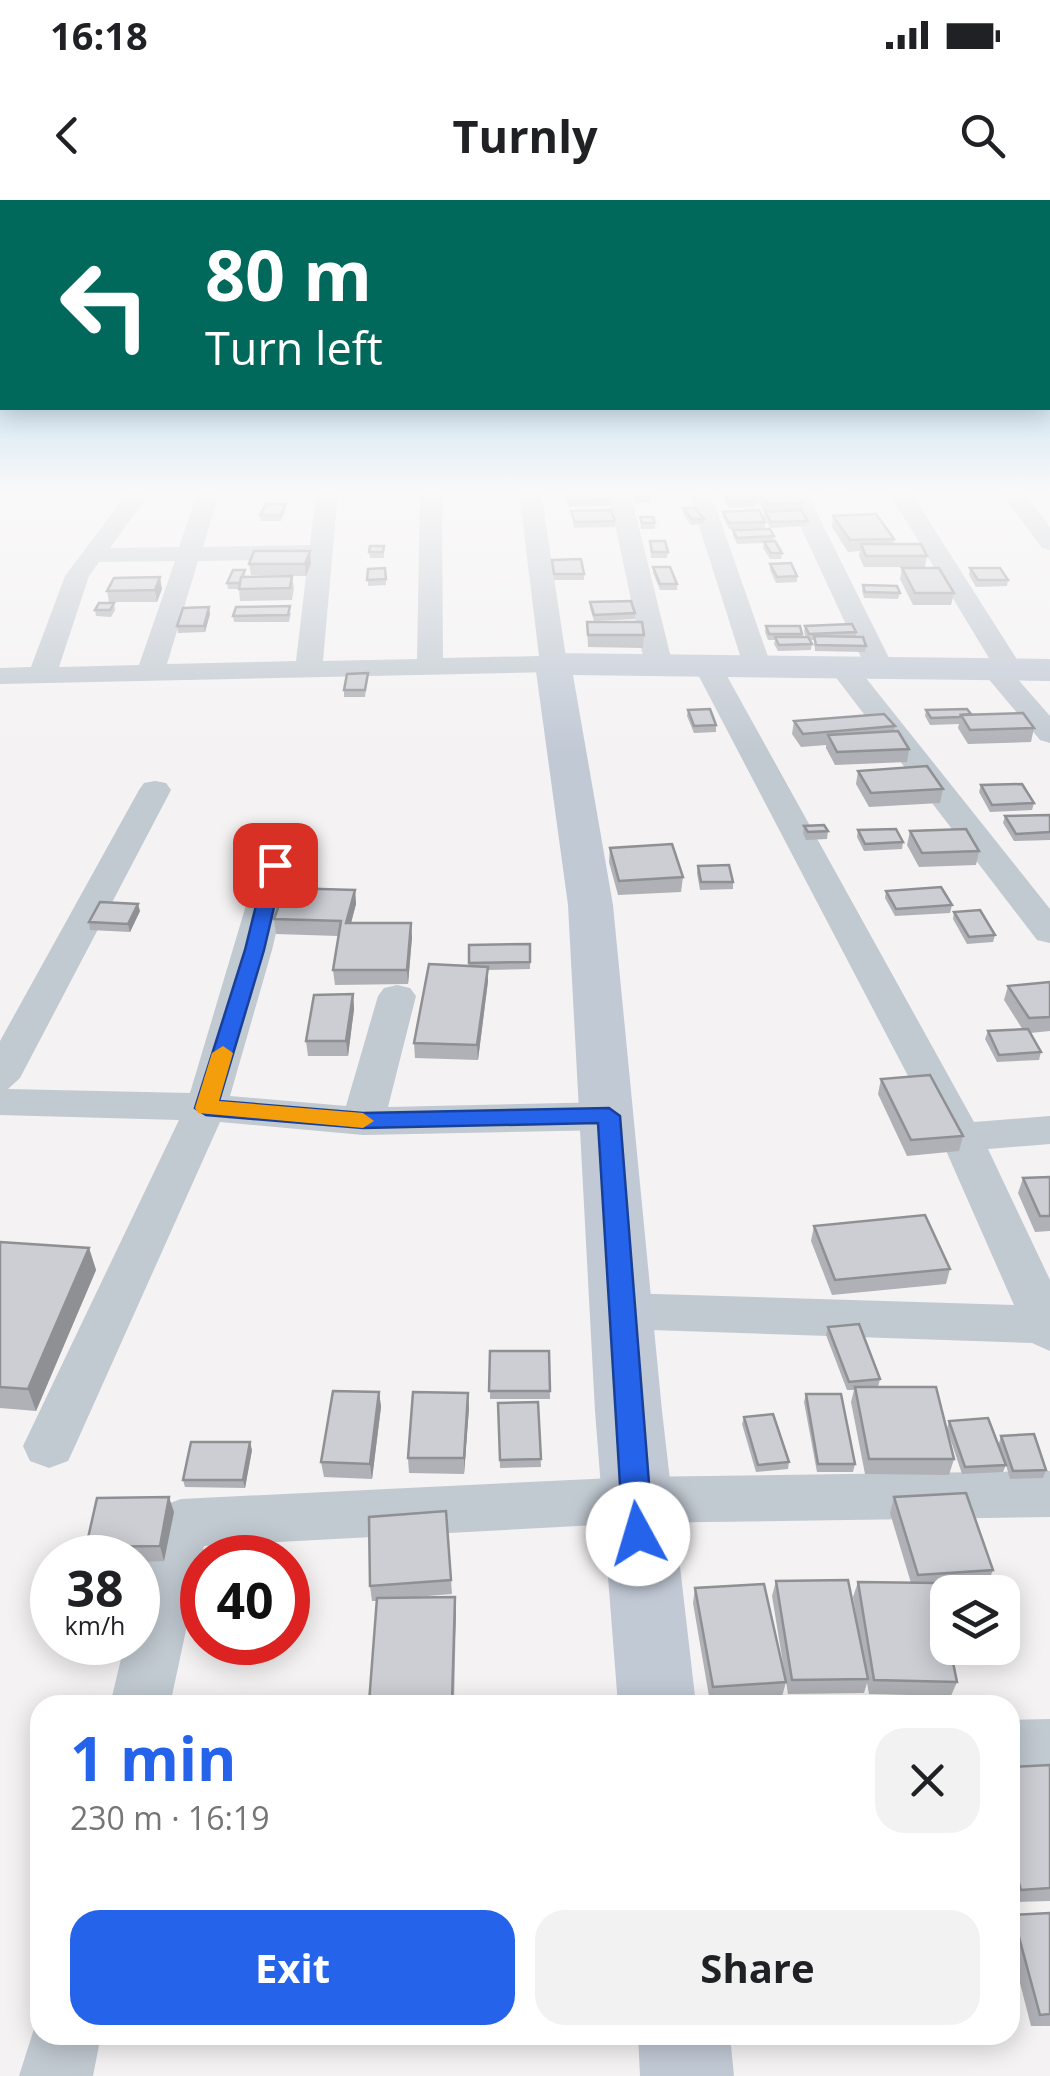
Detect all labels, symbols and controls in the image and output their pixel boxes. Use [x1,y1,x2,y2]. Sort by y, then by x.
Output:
text: 16:18 [50,9,148,61]
text: Turnly [453,105,597,166]
icon: back [40,108,95,163]
icon: search [955,108,1010,163]
text: 80 m [205,226,372,322]
icon: left [40,240,170,370]
text: Turn left [205,317,383,378]
pin [233,823,318,908]
icon: arrive [248,838,303,893]
position arrow [586,1482,690,1586]
speed limit sign: 40 [180,1535,310,1665]
text: 38 [66,1554,124,1622]
map controls [930,1575,1020,1665]
button: layers [930,1575,1020,1665]
text: km/h [65,1608,125,1642]
text: 1 min [70,1717,237,1799]
button: close [875,1728,980,1833]
text: 230 m · 16:19 [70,1796,269,1839]
button: Exit [70,1910,515,2025]
button: Share [535,1910,980,2025]

